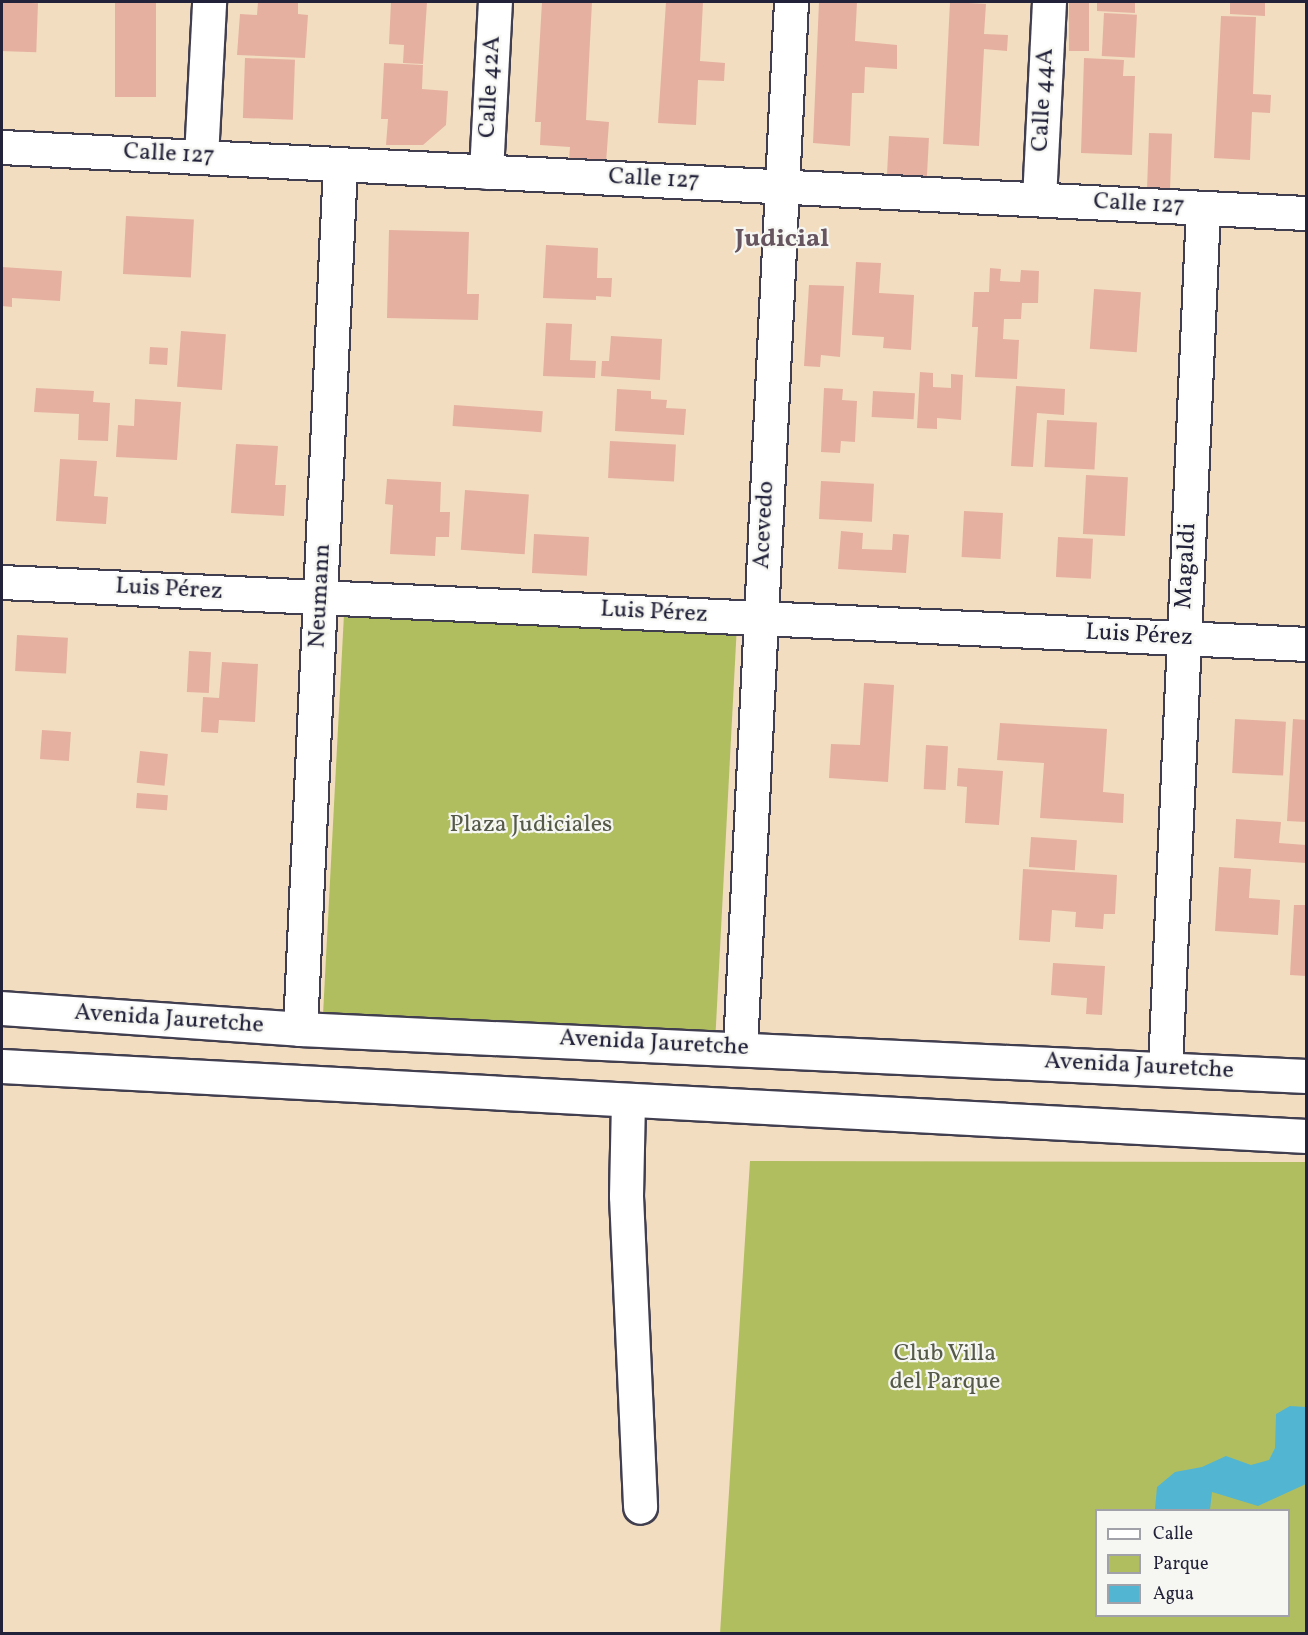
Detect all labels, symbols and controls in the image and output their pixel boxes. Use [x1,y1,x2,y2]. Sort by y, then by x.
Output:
street label: Calle 42A [474,35,508,139]
street label: Calle 44A [1027,47,1061,153]
street label: Calle 127 [123,138,215,172]
street label: Calle 127 [608,163,700,197]
street label: Calle 127 [1093,188,1185,222]
district label: Judicial [735,224,829,256]
street label: Acevedo [748,480,782,570]
street label: Magaldi [1170,522,1204,610]
street label: Neumann [304,543,338,649]
street label: Luis Pérez [115,573,223,607]
street label: Luis Pérez [600,596,708,630]
street label: Luis Pérez [1085,619,1193,653]
park label: Plaza Judiciales [450,812,612,840]
street label: Avenida Jauretche [73,999,265,1041]
street label: Avenida Jauretche [558,1025,750,1063]
street label: Avenida Jauretche [1043,1048,1235,1086]
park label: Club Villa del Parque [890,1341,1000,1397]
legend [1095,1509,1290,1617]
text: Calle [1153,1522,1193,1547]
text: Parque [1153,1552,1208,1577]
text: Agua [1153,1582,1194,1607]

